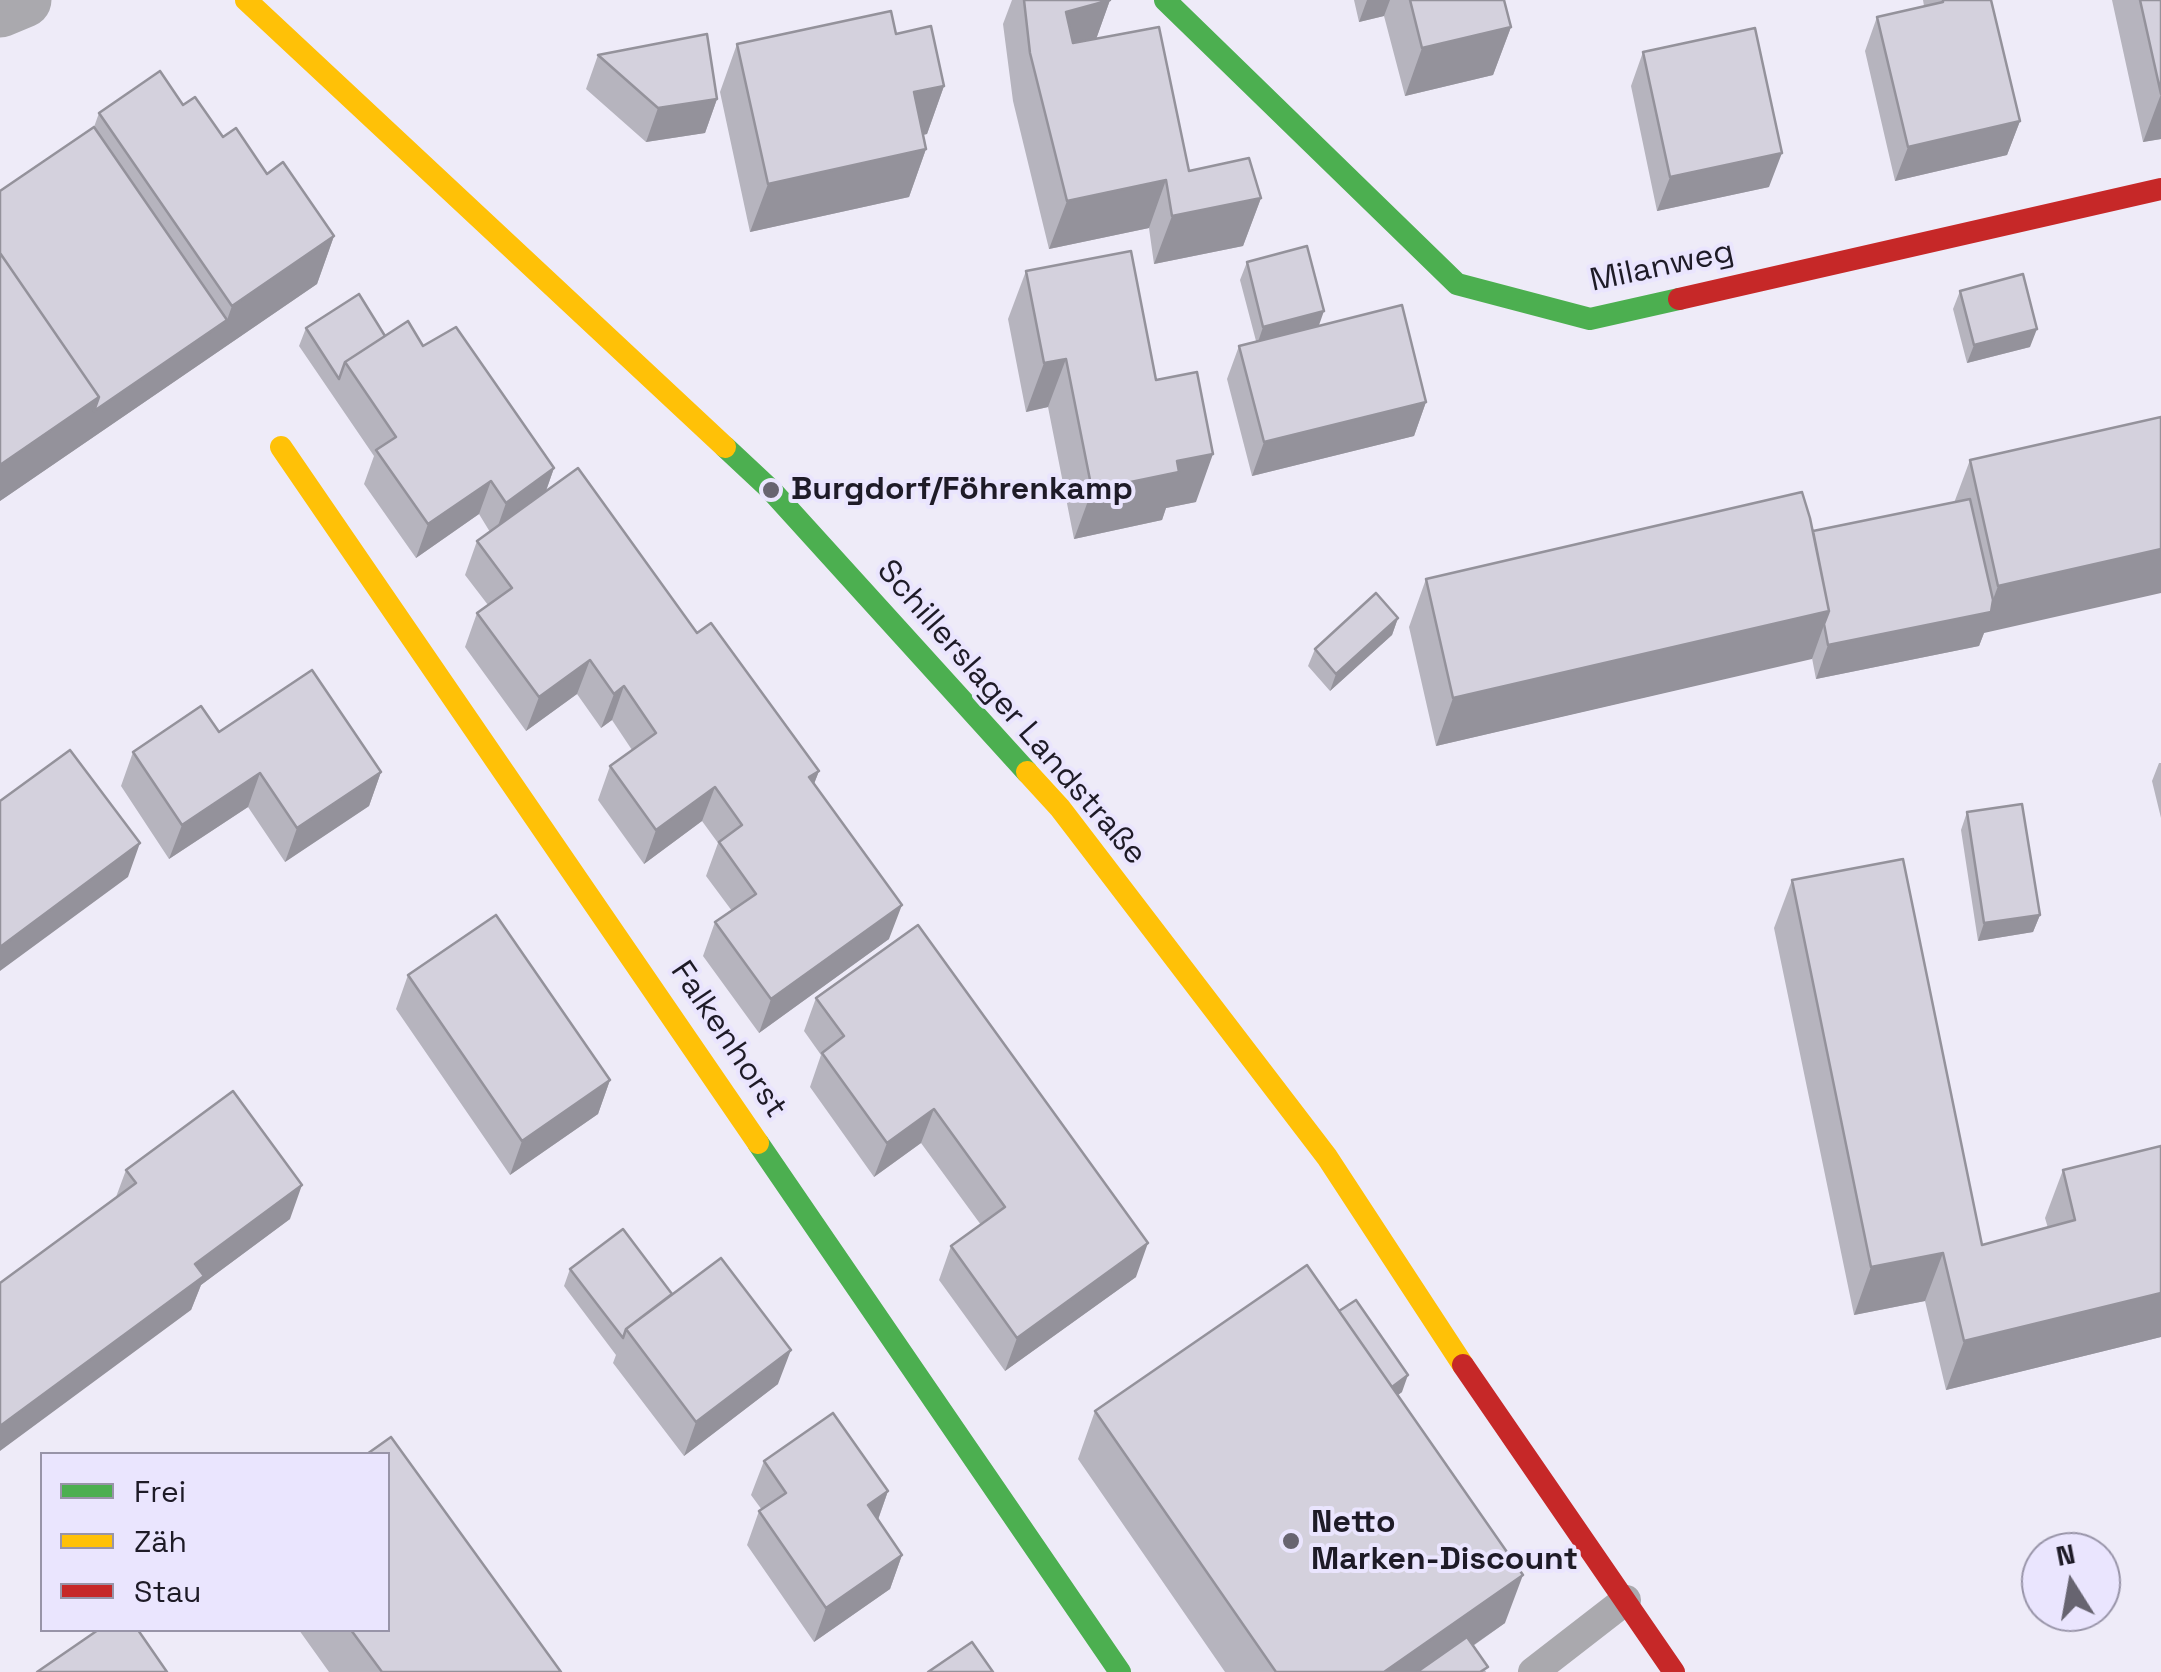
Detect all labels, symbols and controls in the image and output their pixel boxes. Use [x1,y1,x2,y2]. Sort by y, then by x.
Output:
street label: Milanweg [1587,233,1737,301]
place label: Burgdorf/Föhrenkamp [791,471,1133,509]
marker: Burgdorf/Föhrenkamp [760,479,782,501]
street label: Schillerslager Landstraße [868,553,1154,873]
street label: Falkenhorst [662,954,794,1126]
legend [40,1452,390,1632]
text: Frei [134,1472,186,1511]
place label: Netto Marken-Discount [1311,1504,1578,1579]
text: Zäh [134,1522,187,1561]
marker: Netto Marken-Discount [1280,1530,1302,1552]
north arrow [2021,1532,2121,1632]
text: N [2053,1535,2078,1574]
text: Stau [134,1572,201,1611]

